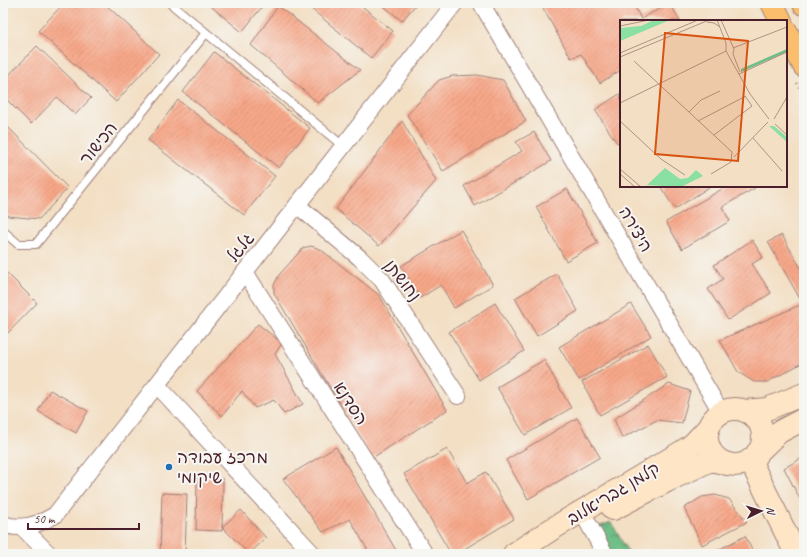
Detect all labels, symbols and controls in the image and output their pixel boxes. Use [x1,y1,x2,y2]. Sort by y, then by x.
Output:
inset map [620,20,787,187]
street label: הכישור [75,118,122,169]
street label: היצירה [614,203,657,256]
street label: גלגל [222,228,258,266]
street label: נחושתן [380,255,425,305]
street label: הסדנא [329,377,372,429]
place label: מרכז עבודה שיקומי [177,447,268,488]
street label: קלמן גבריאלוב [563,458,663,529]
marker: מרכז עבודה שיקומי [164,462,174,472]
north arrow [741,491,781,531]
scale bar [28,505,139,531]
text: N [764,506,778,516]
text: 50 m [34,511,56,527]

